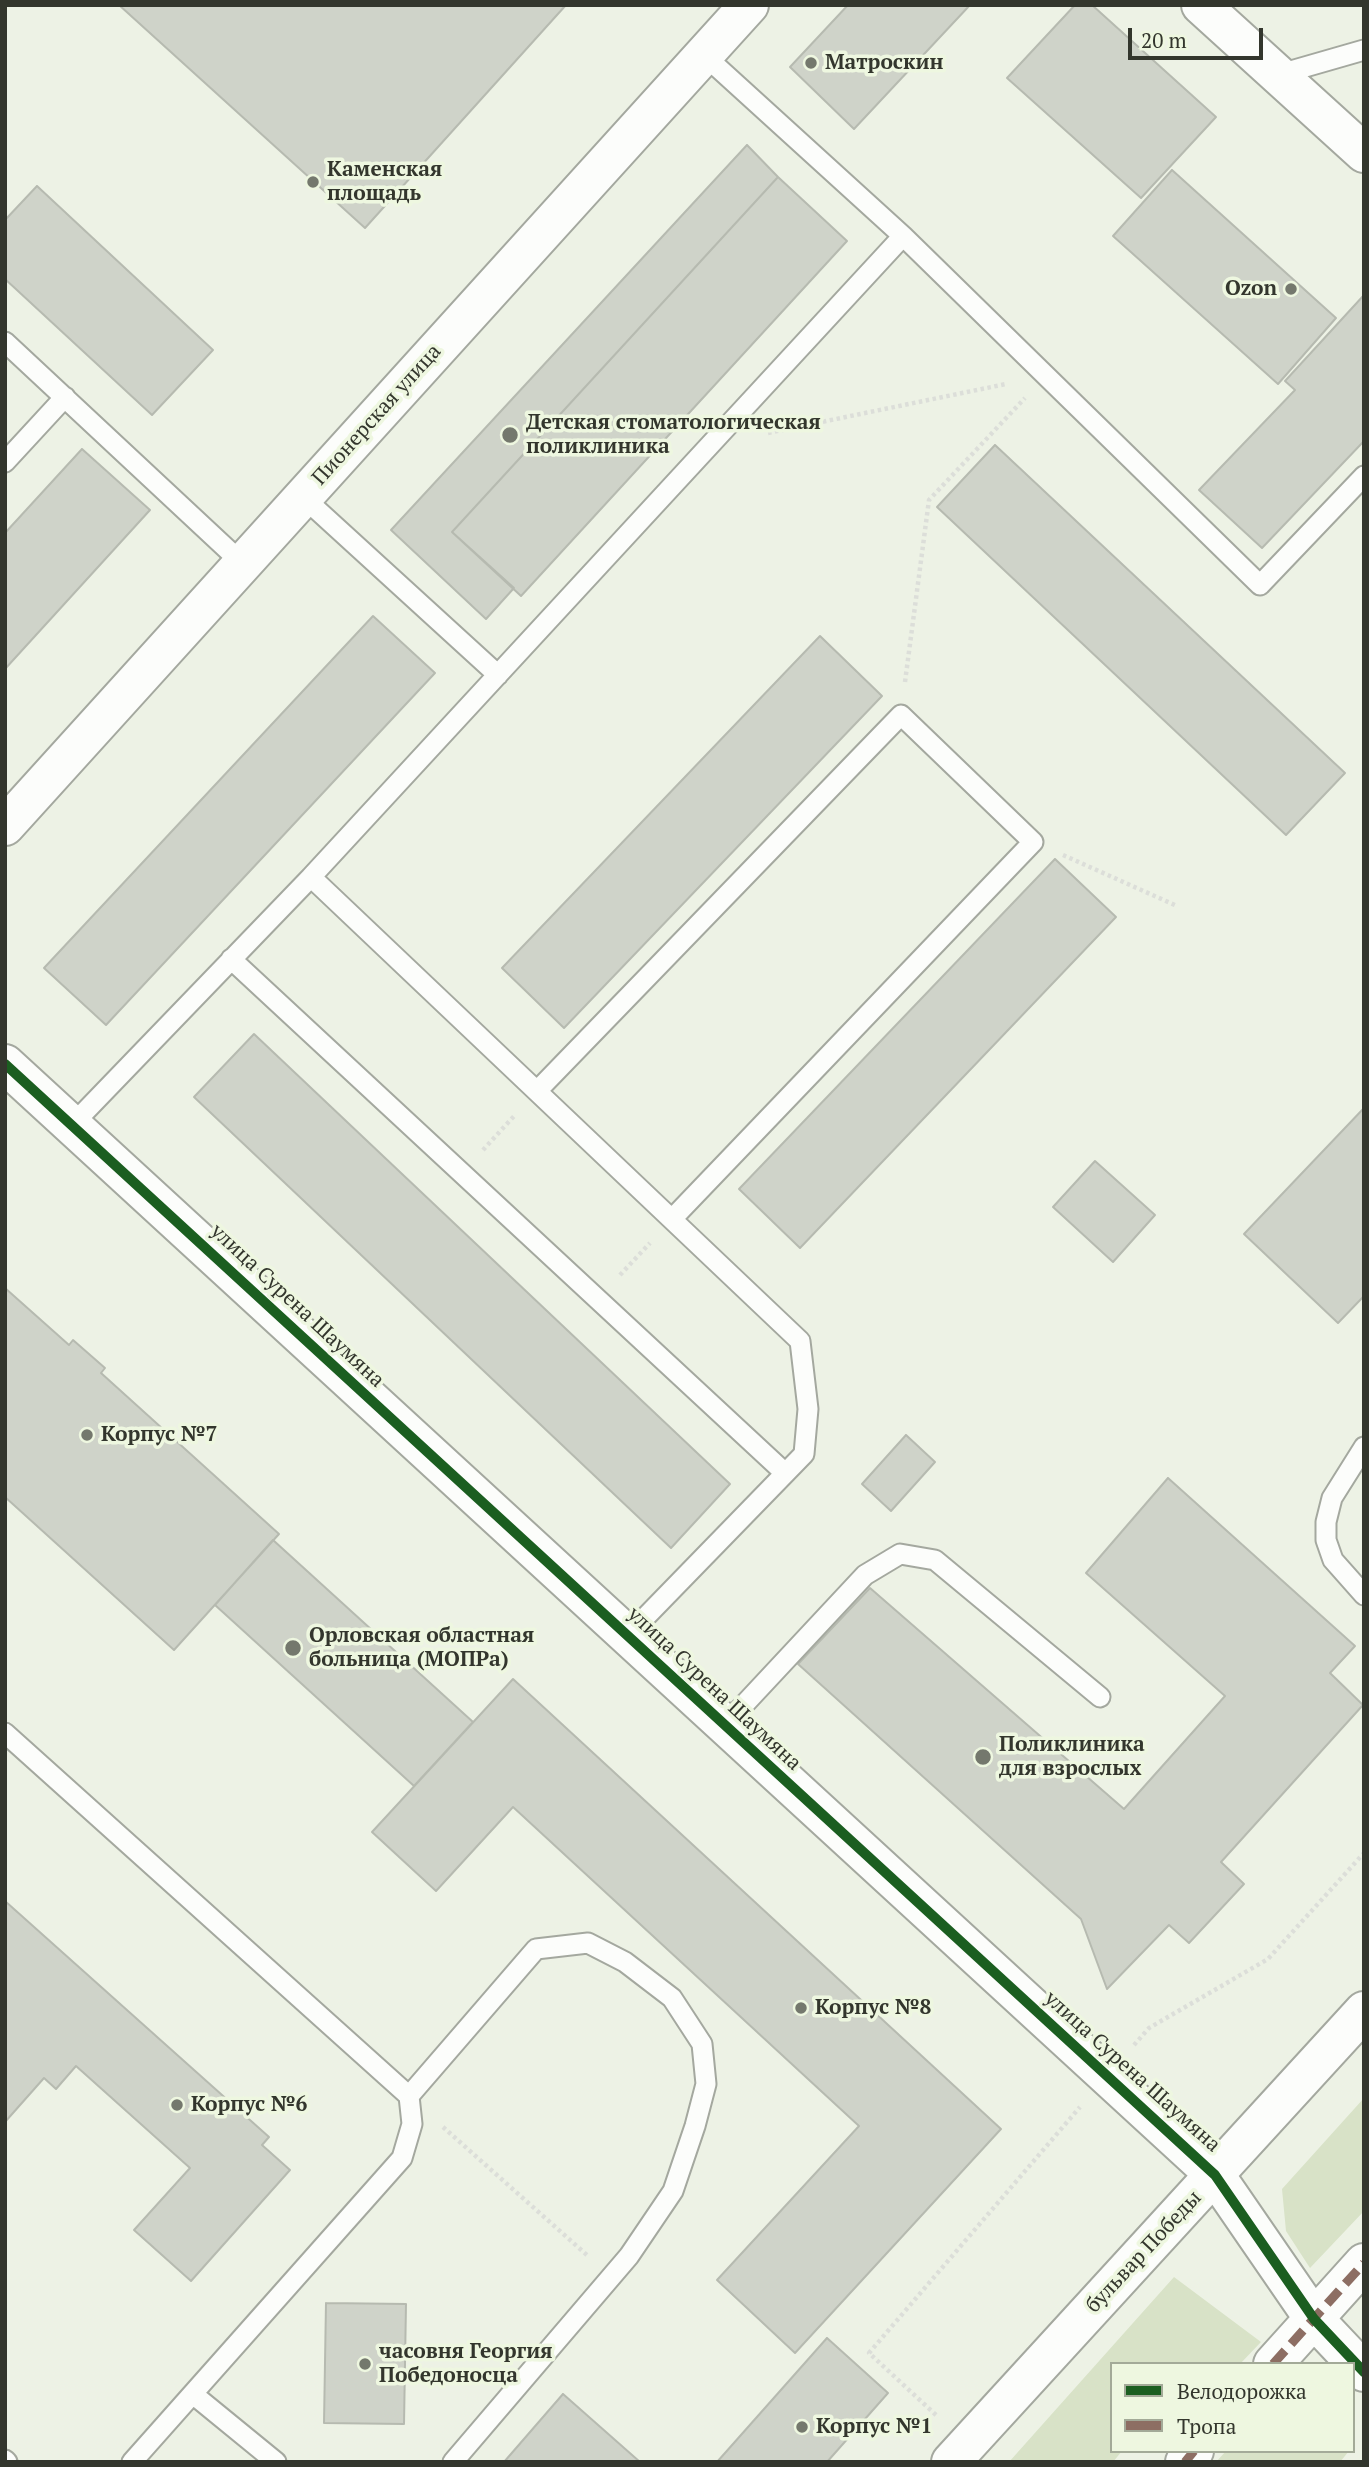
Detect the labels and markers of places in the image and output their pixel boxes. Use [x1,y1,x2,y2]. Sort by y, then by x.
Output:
place label: Матроскин [825,50,944,76]
marker: Матроскин [803,55,819,71]
place label: Каменская площадь [327,157,442,207]
marker: Каменская площадь [305,174,321,190]
place label: Ozon [1225,276,1277,302]
marker: Ozon [1283,281,1299,297]
place label: Детская стоматологическая поликлиника [526,410,821,460]
marker: Детская стоматологическая поликлиника [500,425,520,445]
place label: Корпус №7 [101,1422,217,1448]
marker: Корпус №7 [79,1427,95,1443]
place label: Орловская областная больница (МОПРа) [309,1623,534,1673]
marker: Орловская областная больница (МОПРа) [283,1638,303,1658]
place label: Поликлиника для взрослых [999,1732,1145,1782]
marker: Поликлиника для взрослых [973,1747,993,1767]
place label: Корпус №8 [815,1995,931,2021]
marker: Корпус №8 [793,2000,809,2016]
place label: Корпус №6 [191,2092,307,2118]
marker: Корпус №6 [169,2097,185,2113]
place label: часовня Георгия Победоносца [379,2339,553,2389]
marker: часовня Георгия Победоносца [357,2356,373,2372]
place label: Корпус №1 [816,2414,932,2440]
marker: Корпус №1 [794,2419,810,2435]

